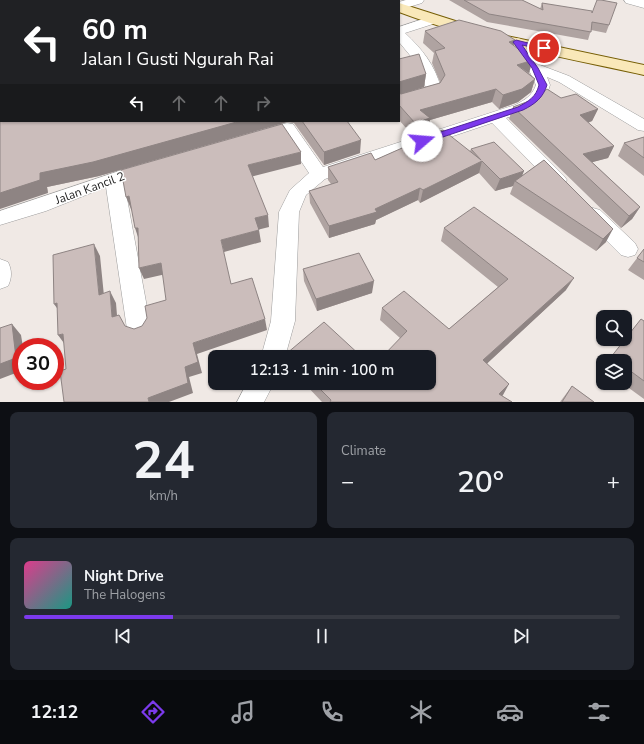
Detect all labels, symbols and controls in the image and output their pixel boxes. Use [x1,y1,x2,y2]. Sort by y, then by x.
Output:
text: 60 m [82,11,148,49]
icon: left [16,16,68,68]
pin [527,31,561,65]
icon: arrive [533,37,555,59]
text: Jalan I Gusti Ngurah Rai [82,47,274,71]
icon: left [126,92,148,114]
icon: ahead [168,92,190,114]
icon: ahead [210,92,232,114]
icon: right [252,92,274,114]
position arrow [401,120,443,162]
street label: Jalan Kancil 2 [52,168,127,208]
map controls [596,310,632,390]
button: search [596,310,632,346]
speed limit sign: 30 [12,338,64,390]
button: layers [596,354,632,390]
text: 12:13 · 1 min · 100 m [250,360,394,380]
text: 24 [132,425,195,496]
text: Climate [341,442,386,460]
text: 20° [457,462,504,503]
text: − [341,467,354,497]
text: + [607,467,620,497]
text: km/h [149,487,178,505]
text: Night Drive [84,566,164,586]
text: The Halogens [84,586,165,604]
icon: previous [112,625,134,647]
icon: pause [311,625,333,647]
icon: next [510,625,532,647]
icon: directions [139,698,167,726]
icon: music [229,698,257,726]
icon: phone [318,698,346,726]
icon: climate [407,698,435,726]
icon: car [496,698,524,726]
icon: filters [585,698,613,726]
text: 12:12 [31,700,78,724]

